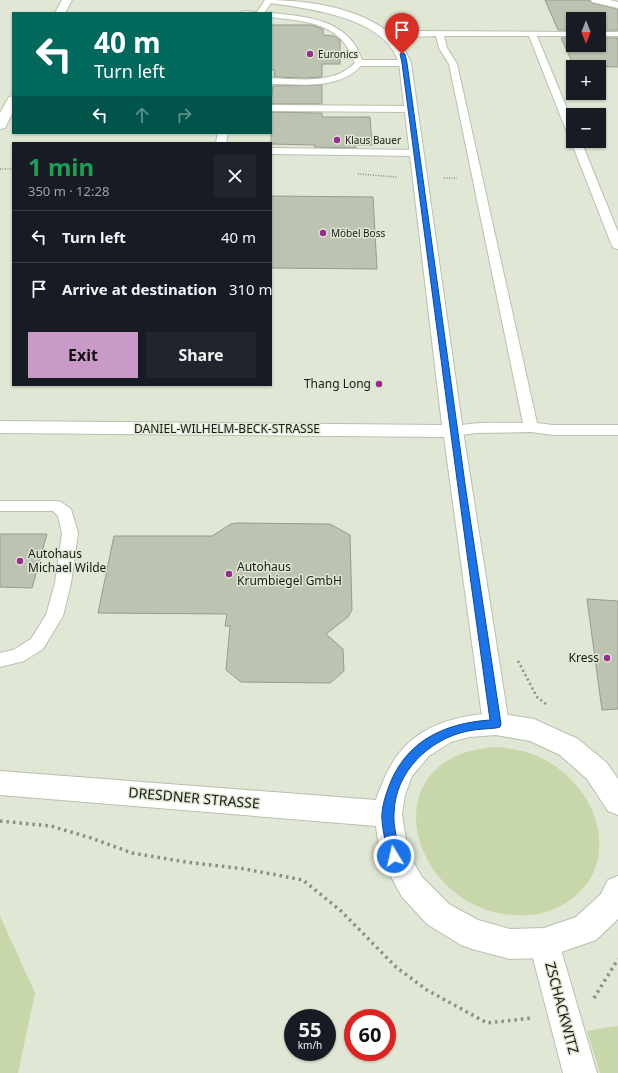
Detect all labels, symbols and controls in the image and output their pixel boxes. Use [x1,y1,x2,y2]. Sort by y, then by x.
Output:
north arrow [566,12,606,52]
map controls [566,12,606,148]
pin [385,13,419,54]
icon: arrive [391,19,413,41]
text: 40 m [94,23,161,61]
icon: left [28,28,80,80]
place label: Euronics [318,47,358,61]
marker: Euronics [305,49,315,59]
text: Turn left [94,59,165,83]
button: + [566,60,606,100]
icon: left [89,104,111,126]
icon: ahead [131,104,153,126]
icon: right [173,104,195,126]
button: − [566,108,606,148]
place label: Klaus Bauer [345,133,401,147]
marker: Klaus Bauer [332,135,342,145]
text: 1 min [28,150,94,183]
button: close [214,155,256,197]
text: 350 m · 12:28 [28,182,109,200]
icon: left [28,226,50,248]
place label: Möbel Boss [331,226,385,240]
text: Turn left [62,227,126,247]
text: 40 m [221,227,256,247]
marker: Möbel Boss [318,228,328,238]
icon: arrive [28,278,50,300]
text: Arrive at destination [62,279,217,299]
text: 310 m [229,279,273,299]
button: Exit [28,332,138,378]
button: Share [146,332,256,378]
place label: Thang Long [304,375,371,392]
marker: Thang Long [374,379,384,389]
street label: DANIEL-WILHELM-BECK-STRASSE [134,420,320,437]
place label: Autohaus Michael Wilde [28,545,107,576]
marker: Autohaus Michael Wilde [15,556,25,566]
place label: Autohaus Krumbiegel GmbH [237,558,342,589]
marker: Autohaus Krumbiegel GmbH [224,569,234,579]
place label: Kress [569,649,599,666]
marker: Kress [602,653,612,663]
street label: DRESDNER STRASSE [128,782,260,813]
position arrow [373,835,415,877]
street label: ZSCHACKWITZ [541,960,584,1056]
speed limit sign: 60 [344,1009,396,1061]
text: 55 [299,1016,321,1043]
text: km/h [298,1038,322,1052]

